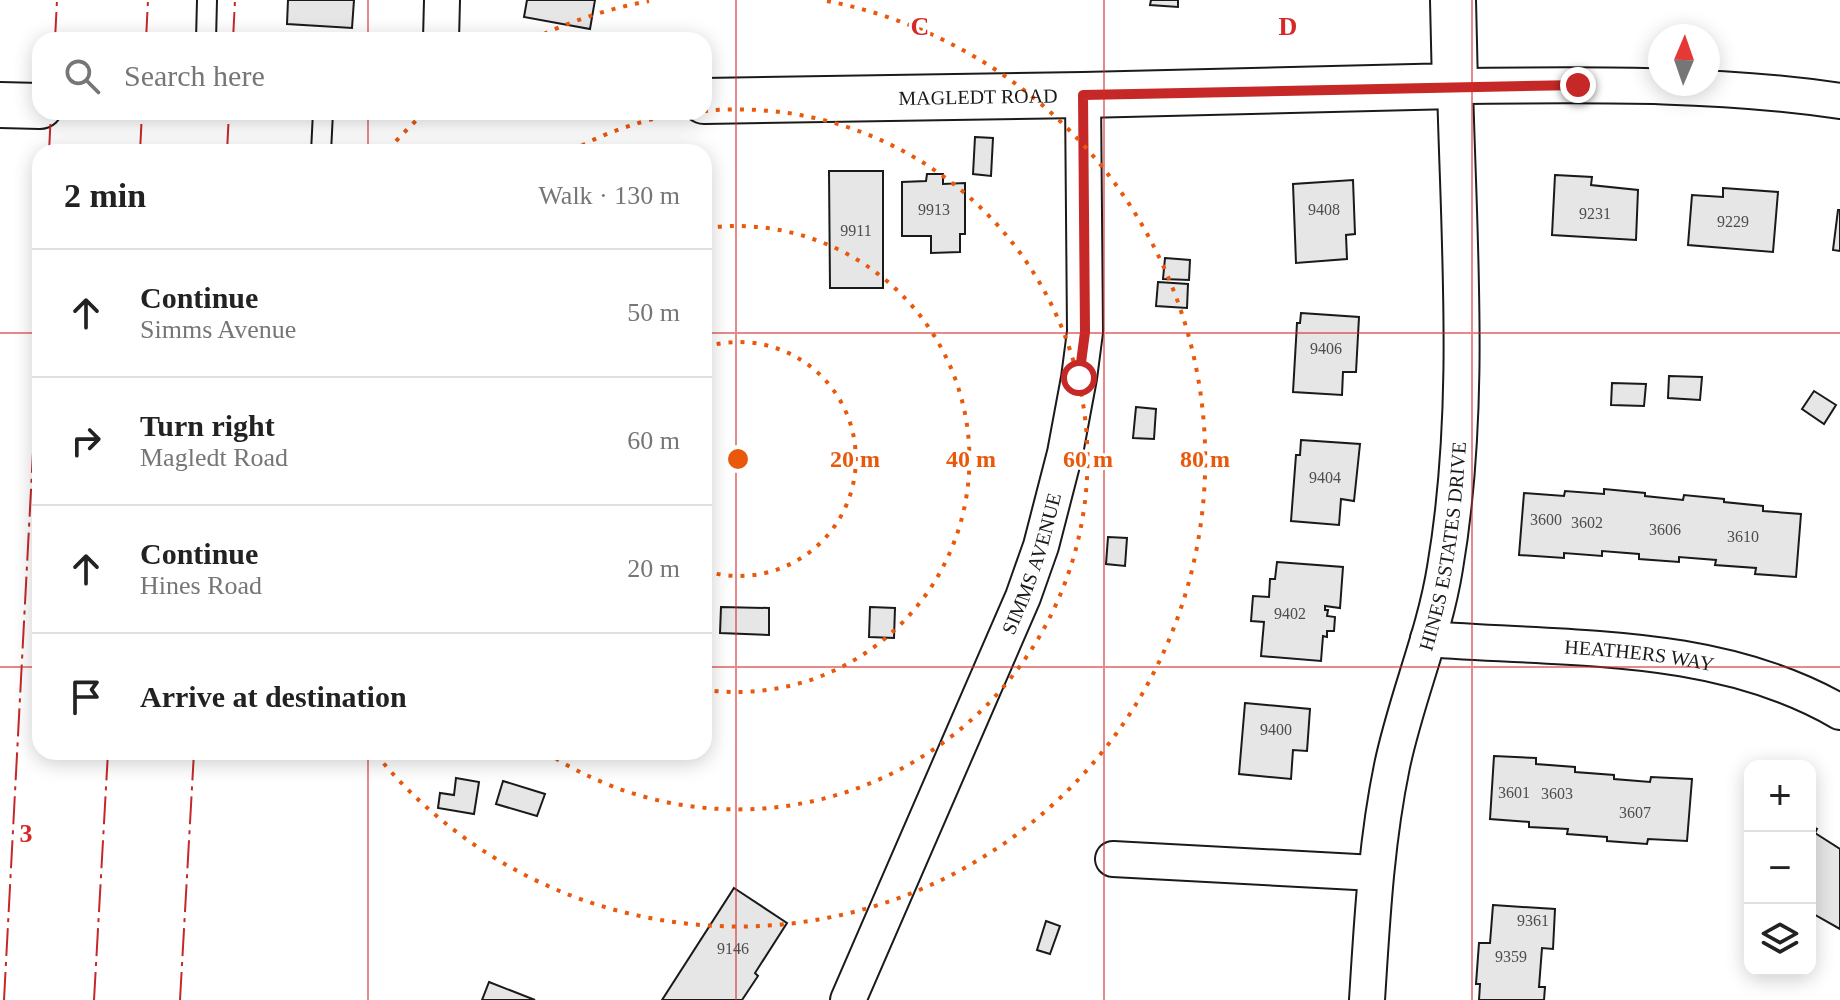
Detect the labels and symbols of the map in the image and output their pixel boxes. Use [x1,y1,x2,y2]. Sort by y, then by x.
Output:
text: C [911,12,929,41]
text: D [1279,12,1297,41]
north arrow [1648,24,1720,96]
route end [1560,67,1596,103]
street label: MAGLEDT ROAD [898,84,1058,109]
house number: 9913 [918,201,950,218]
house number: 9408 [1308,201,1340,218]
house number: 9231 [1579,205,1611,222]
house number: 9229 [1717,213,1749,230]
house number: 9911 [840,222,872,239]
house number: 9406 [1310,340,1342,357]
route start [1061,360,1097,396]
street label: HINES ESTATES DRIVE [1414,441,1470,653]
centre of rings [724,445,752,473]
text: 20 m [830,446,880,472]
text: 40 m [946,446,996,472]
text: 60 m [1063,446,1113,472]
text: 80 m [1180,446,1230,472]
house number: 9404 [1309,469,1341,486]
street label: SIMMS AVENUE [997,490,1065,638]
house number: 3600 [1530,511,1562,528]
house number: 3602 [1571,514,1603,531]
house number: 3606 [1649,521,1681,538]
house number: 3610 [1727,528,1759,545]
house number: 9402 [1274,605,1306,622]
street label: HEATHERS WAY [1564,636,1716,675]
house number: 9400 [1260,721,1292,738]
house number: 3601 [1498,784,1530,801]
house number: 3603 [1541,785,1573,802]
house number: 3607 [1619,804,1651,821]
text: 3 [20,819,33,848]
house number: 9361 [1517,912,1549,929]
house number: 9146 [717,940,749,957]
house number: 9359 [1495,948,1527,965]

